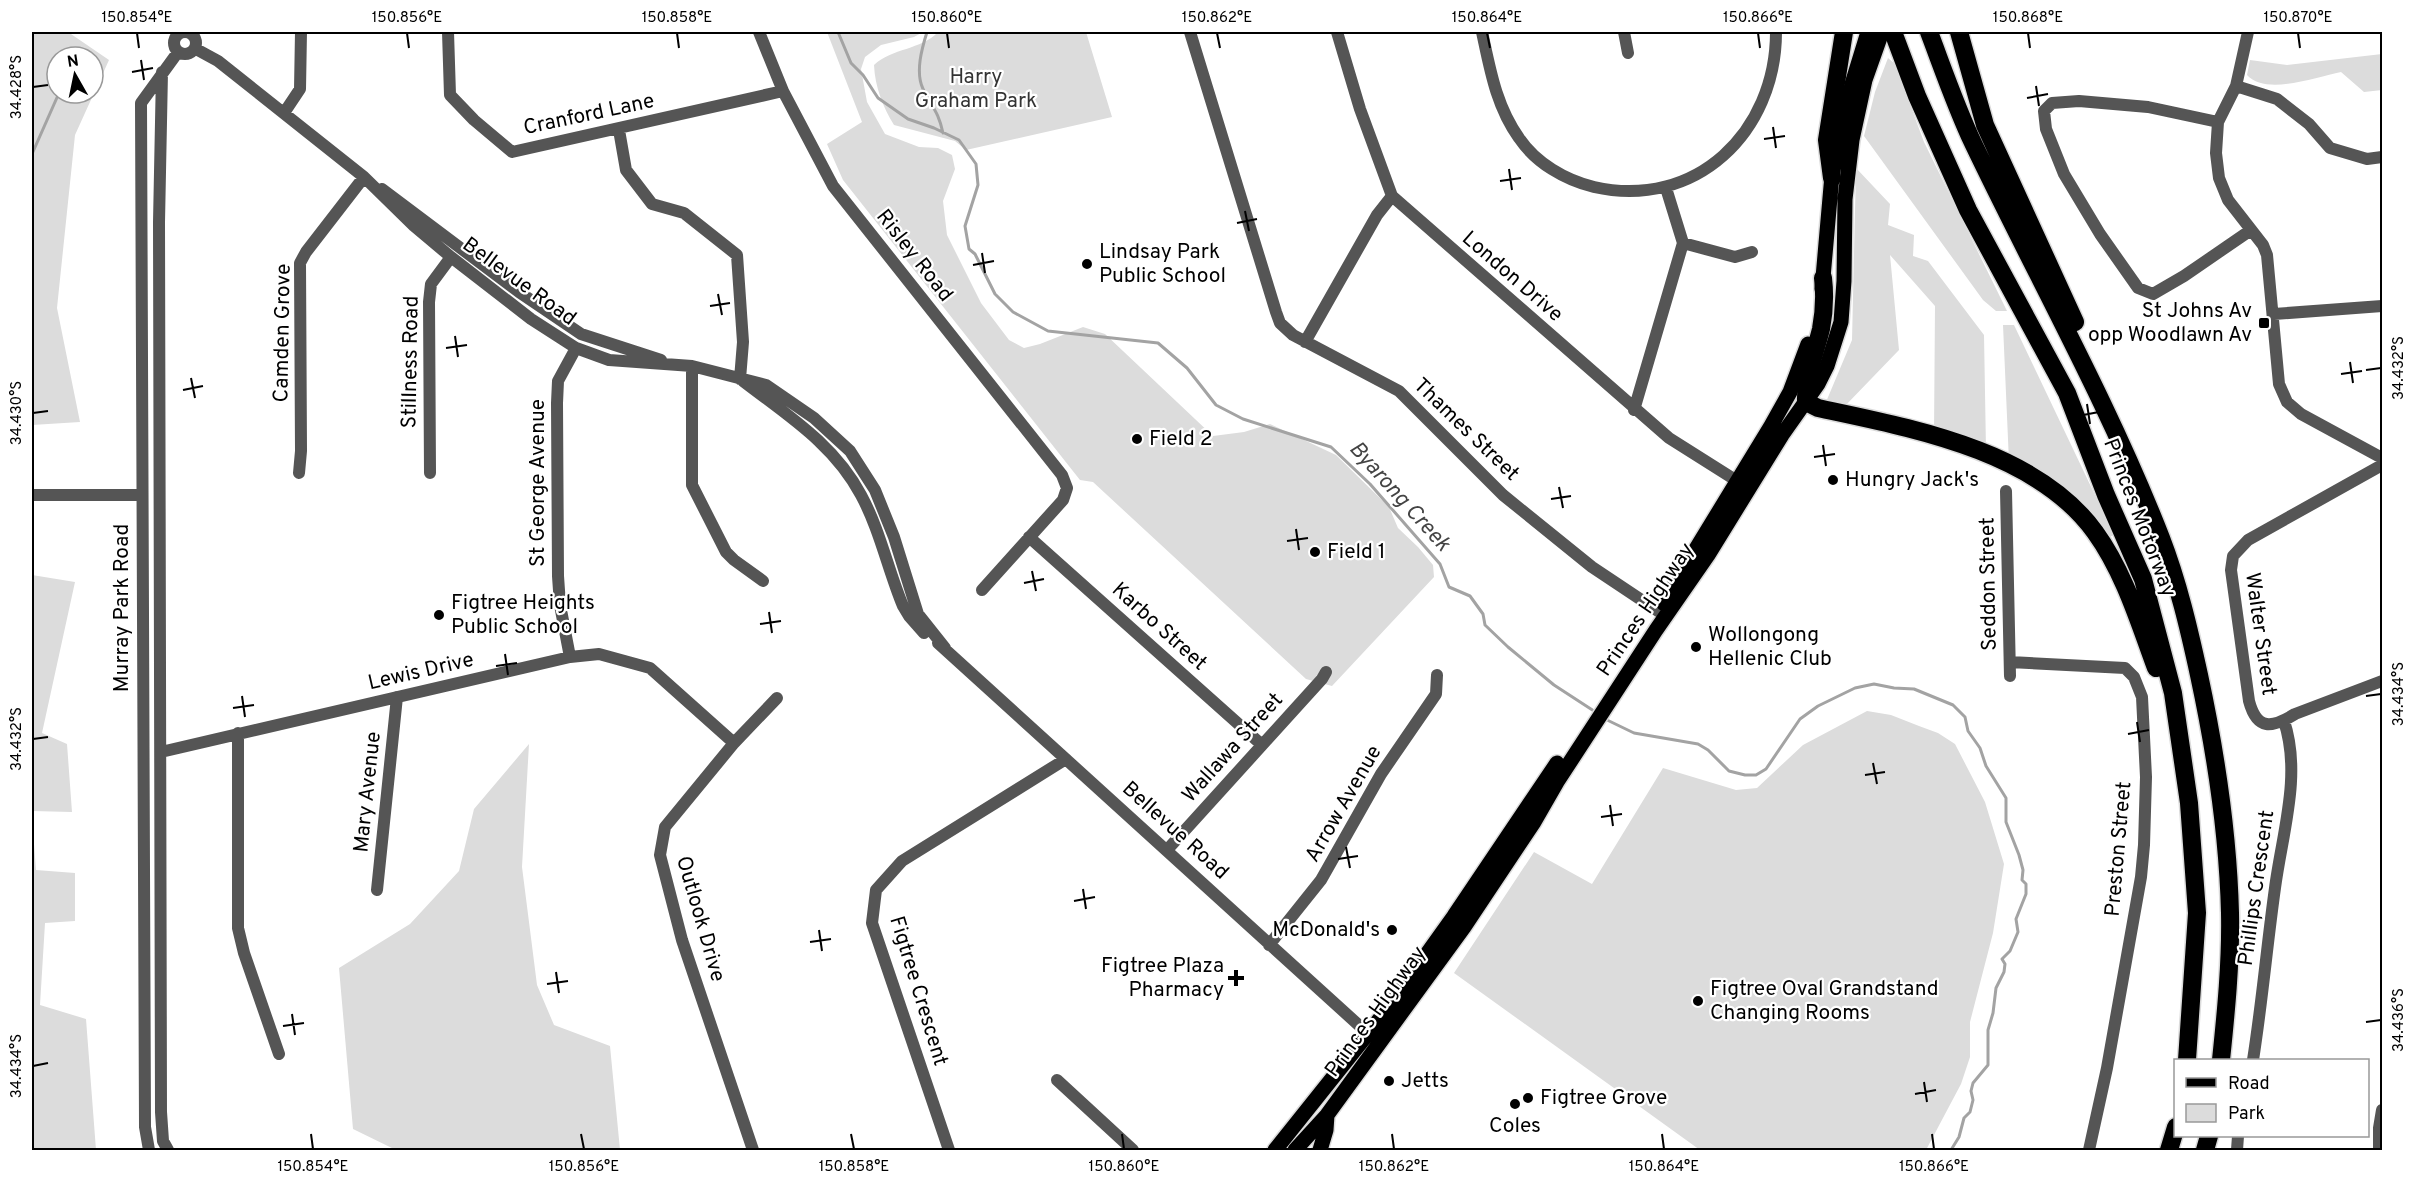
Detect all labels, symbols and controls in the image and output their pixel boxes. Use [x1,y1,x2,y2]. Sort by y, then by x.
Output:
text: 150.854°E [101,9,173,28]
text: 150.856°E [372,9,442,28]
text: 150.858°E [642,9,712,28]
text: 150.860°E [912,9,982,28]
text: 150.862°E [1182,9,1252,28]
text: 150.864°E [1452,9,1522,28]
text: 150.866°E [1723,9,1793,28]
text: 150.868°E [1993,9,2063,28]
text: 150.870°E [2263,9,2333,28]
north arrow [45,45,105,105]
text: N [66,51,80,73]
text: 34.428°S [8,55,27,119]
park label: Harry Graham Park [915,64,1037,115]
street label: Cranford Lane [521,88,657,142]
street label: Risley Road [869,204,959,308]
street label: London Drive [1456,226,1568,328]
street label: Bellevue Road [457,232,581,332]
place label: Lindsay Park Public School [1099,239,1226,290]
marker: Lindsay Park Public School [1080,257,1094,271]
street label: Camden Grove [268,263,298,403]
street label: Stillness Road [396,295,426,429]
place label: St Johns Av opp Woodlawn Av [2088,298,2252,349]
marker: St Johns Av opp Woodlawn Av [2257,316,2271,330]
text: 34.432°S [2390,336,2409,400]
street label: Thames Street [1407,373,1525,487]
text: 34.430°S [8,381,27,445]
street label: St George Avenue [525,399,552,567]
place label: Field 2 [1149,426,1213,453]
marker: Field 2 [1130,432,1144,446]
street label: Princes Motorway [2096,435,2182,601]
water label: Byarong Creek [1342,436,1456,558]
place label: Hungry Jack's [1845,467,1979,494]
marker: Hungry Jack's [1826,473,1840,487]
street label: Seddon Street [1974,517,2004,651]
street label: Murray Park Road [109,524,136,692]
street label: Princes Highway [1591,538,1701,682]
place label: Field 1 [1327,539,1386,566]
marker: Field 1 [1308,545,1322,559]
street label: Walter Street [2238,571,2282,697]
street label: Karbo Street [1106,577,1212,677]
place label: Figtree Heights Public School [451,590,595,641]
marker: Figtree Heights Public School [432,608,446,622]
place label: Wollongong Hellenic Club [1708,622,1832,673]
marker: Wollongong Hellenic Club [1689,640,1703,654]
street label: Lewis Drive [365,647,477,697]
text: 34.434°S [2390,662,2409,726]
street label: Wallawa Street [1177,687,1289,809]
text: 34.432°S [8,707,27,771]
street label: Mary Avenue [348,730,388,854]
street label: Arrow Avenue [1300,741,1388,867]
street label: Bellevue Road [1116,776,1234,886]
street label: Preston Street [2100,780,2138,918]
street label: Phillips Crescent [2233,809,2281,967]
street label: Outlook Drive [669,853,731,985]
street label: Figtree Crescent [882,913,954,1069]
place label: McDonald's [1272,917,1380,944]
marker: McDonald's [1385,923,1399,937]
street label: Princes Highway [1319,941,1433,1083]
place label: Figtree Plaza Pharmacy [1101,953,1224,1004]
marker: Figtree Plaza Pharmacy [1229,971,1243,985]
place label: Figtree Oval Grandstand Changing Rooms [1710,976,1939,1027]
text: 34.436°S [2390,988,2409,1052]
marker: Figtree Oval Grandstand Changing Rooms [1691,994,1705,1008]
text: 34.434°S [8,1034,27,1098]
legend [2174,1059,2369,1137]
place label: Jetts [1401,1068,1449,1095]
text: Road [2228,1073,2270,1096]
marker: Jetts [1382,1074,1396,1088]
place label: Figtree Grove [1540,1085,1667,1112]
marker: Figtree Grove [1521,1091,1535,1105]
marker: Coles [1508,1097,1522,1111]
text: Park [2228,1103,2265,1126]
place label: Coles [1489,1113,1541,1140]
text: 150.854°E [277,1158,349,1177]
text: 150.856°E [549,1158,619,1177]
text: 150.858°E [819,1158,889,1177]
text: 150.860°E [1089,1158,1159,1177]
text: 150.862°E [1359,1158,1429,1177]
text: 150.864°E [1629,1158,1699,1177]
text: 150.866°E [1899,1158,1969,1177]

